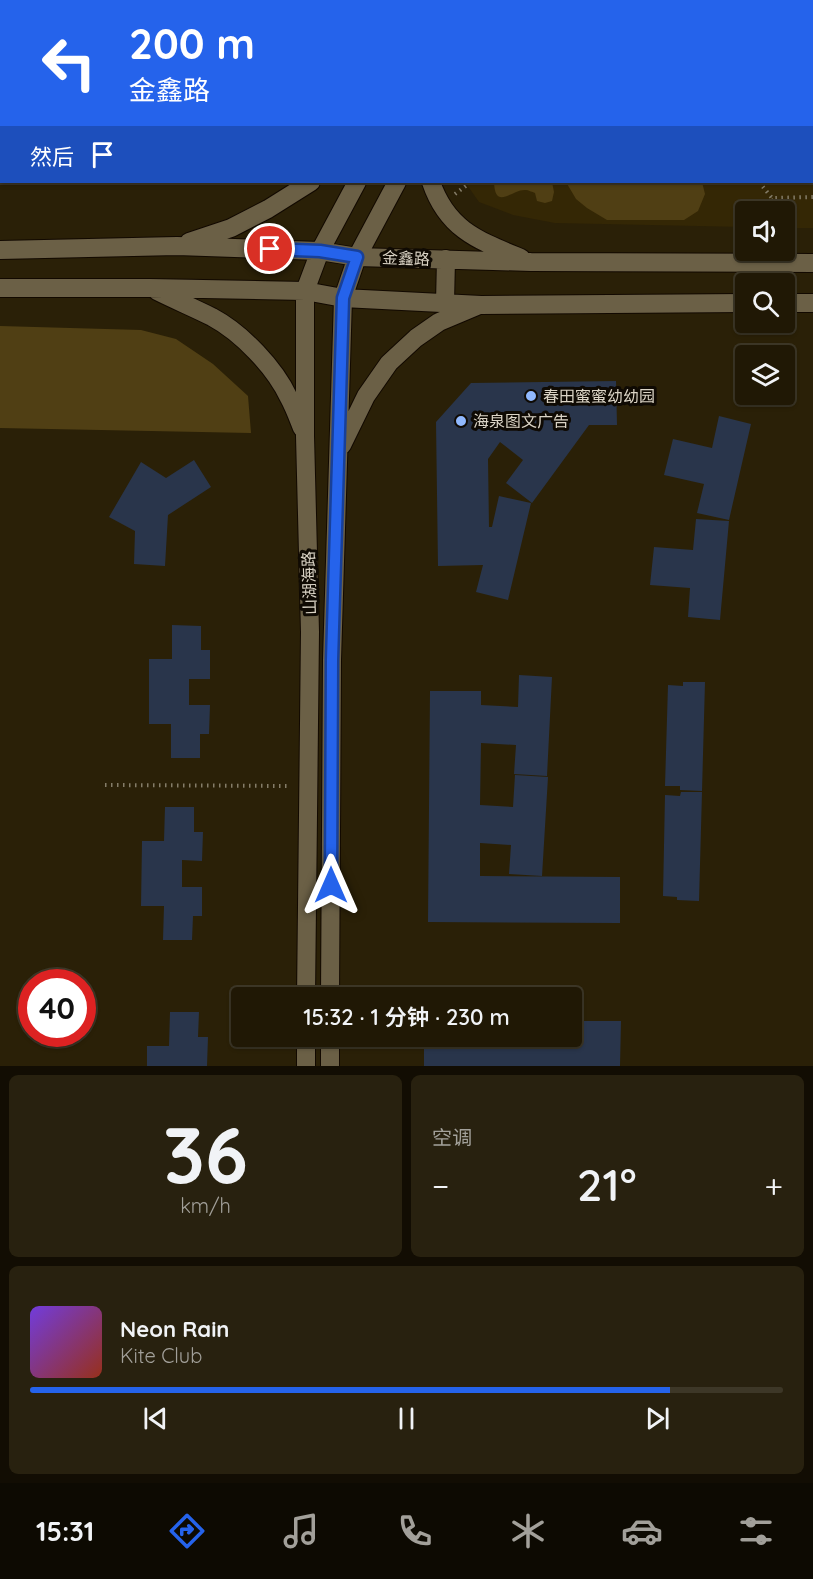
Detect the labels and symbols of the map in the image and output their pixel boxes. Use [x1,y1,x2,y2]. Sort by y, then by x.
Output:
pin [244,223,295,274]
street label: 金鑫路 [382,247,430,269]
place label: 春田蜜蜜幼幼园 [543,386,655,406]
marker: 春田蜜蜜幼幼园 [524,389,538,403]
place label: 海泉图文广告 [473,411,569,431]
marker: 海泉图文广告 [454,414,468,428]
street label: 山湖海路 [298,551,320,615]
position arrow [299,853,363,917]
speed limit sign: 40 [18,969,96,1047]

